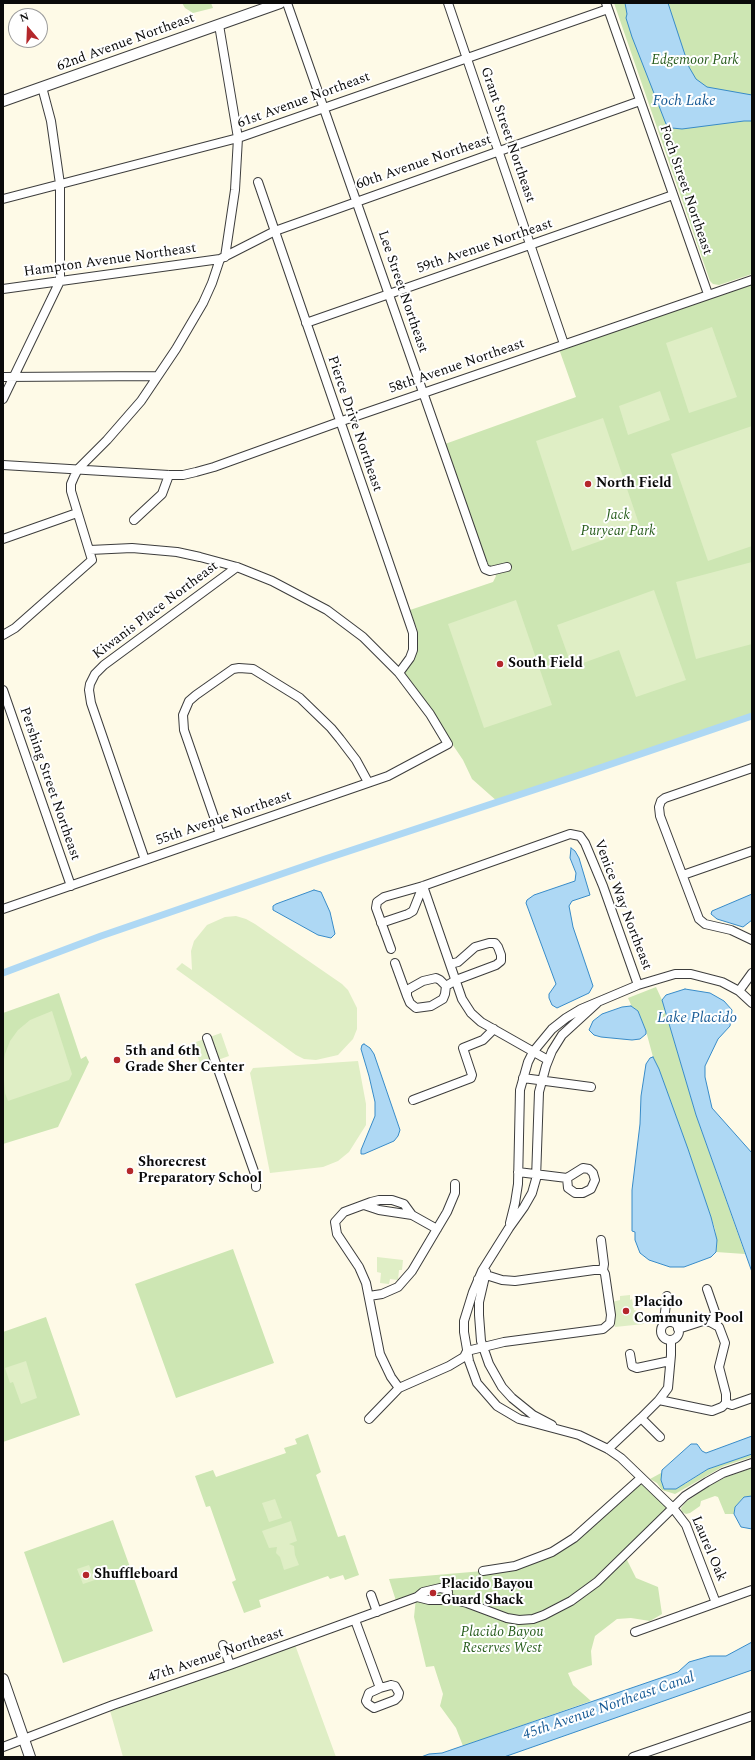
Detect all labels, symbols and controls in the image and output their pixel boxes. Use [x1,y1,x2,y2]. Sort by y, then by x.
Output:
north arrow [8,8,48,48]
text: N [17,8,31,27]
street label: 62nd Avenue Northeast [55,10,197,76]
park label: Edgemoor Park [651,53,739,69]
street label: Grant Street Northeast [476,65,538,205]
street label: 61st Avenue Northeast [235,69,373,133]
water label: Foch Lake [652,93,716,111]
street label: Foch Street Northeast [655,123,715,257]
street label: 60th Avenue Northeast [354,132,494,194]
street label: 59th Avenue Northeast [415,216,555,278]
street label: Lee Street Northeast [373,229,431,355]
street label: Hampton Avenue Northeast [23,241,197,281]
street label: 58th Avenue Northeast [387,336,527,398]
street label: Pierce Drive Northeast [323,354,385,494]
place label: North Field [596,476,672,492]
marker: North Field [583,479,593,489]
park label: Jack Puryear Park [580,508,656,540]
street label: Kiwanis Place Northeast [90,558,222,664]
place label: South Field [508,656,583,672]
marker: South Field [495,659,505,669]
street label: Pershing Street Northeast [15,705,83,863]
street label: 55th Avenue Northeast [154,788,294,850]
street label: Venice Way Northeast [589,837,655,973]
water label: Lake Placido [657,1010,737,1028]
place label: 5th and 6th Grade Sher Center [125,1044,244,1076]
marker: 5th and 6th Grade Sher Center [112,1055,122,1065]
place label: Shorecrest Preparatory School [138,1155,262,1188]
marker: Shorecrest Preparatory School [125,1166,135,1176]
place label: Placido Community Pool [634,1295,743,1328]
marker: Placido Community Pool [621,1306,631,1316]
street label: Laurel Oak [687,1514,729,1584]
place label: Shuffleboard [94,1567,178,1583]
marker: Shuffleboard [81,1570,91,1580]
place label: Placido Bayou Guard Shack [441,1577,533,1610]
marker: Placido Bayou Guard Shack [428,1588,438,1598]
street label: 47th Avenue Northeast [146,1625,286,1687]
park label: Placido Bayou Reserves West [460,1625,544,1658]
water label: 45th Avenue Northeast Canal [521,1669,697,1745]

